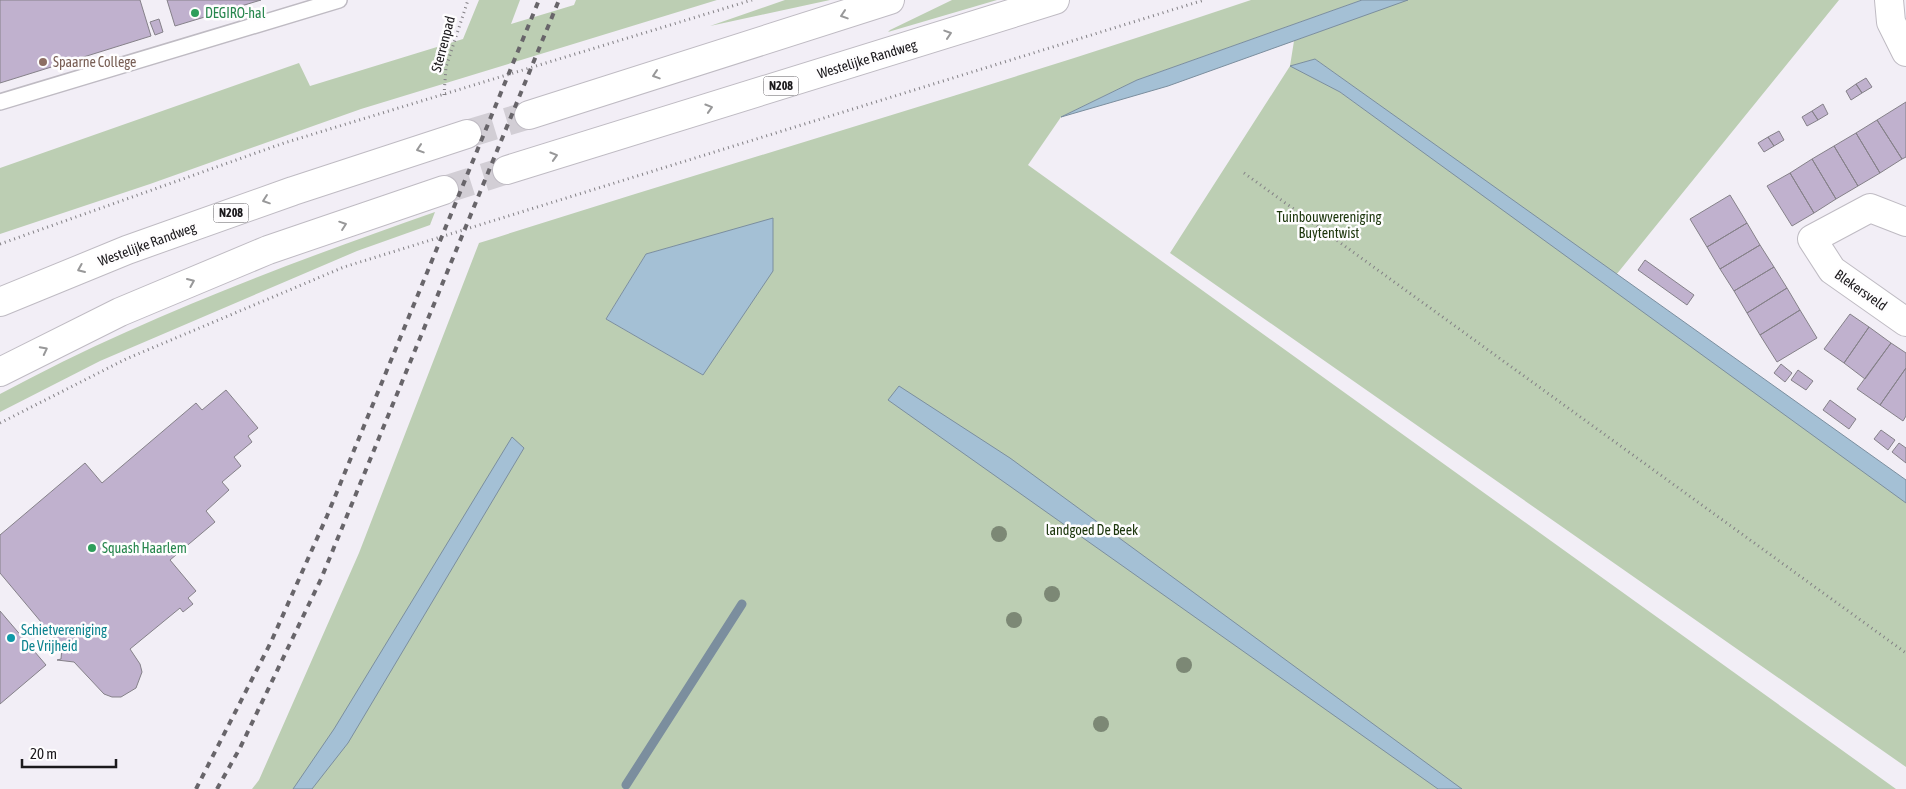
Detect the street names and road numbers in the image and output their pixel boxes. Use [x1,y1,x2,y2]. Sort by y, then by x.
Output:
street label: Sterrenpad [428,14,458,74]
street label: Westelijke Randweg [815,36,919,82]
road number: N208 [764,76,798,95]
road number: N208 [214,204,248,222]
street label: Westelijke Randweg [96,219,198,269]
street label: Blekersveld [1832,266,1890,314]

